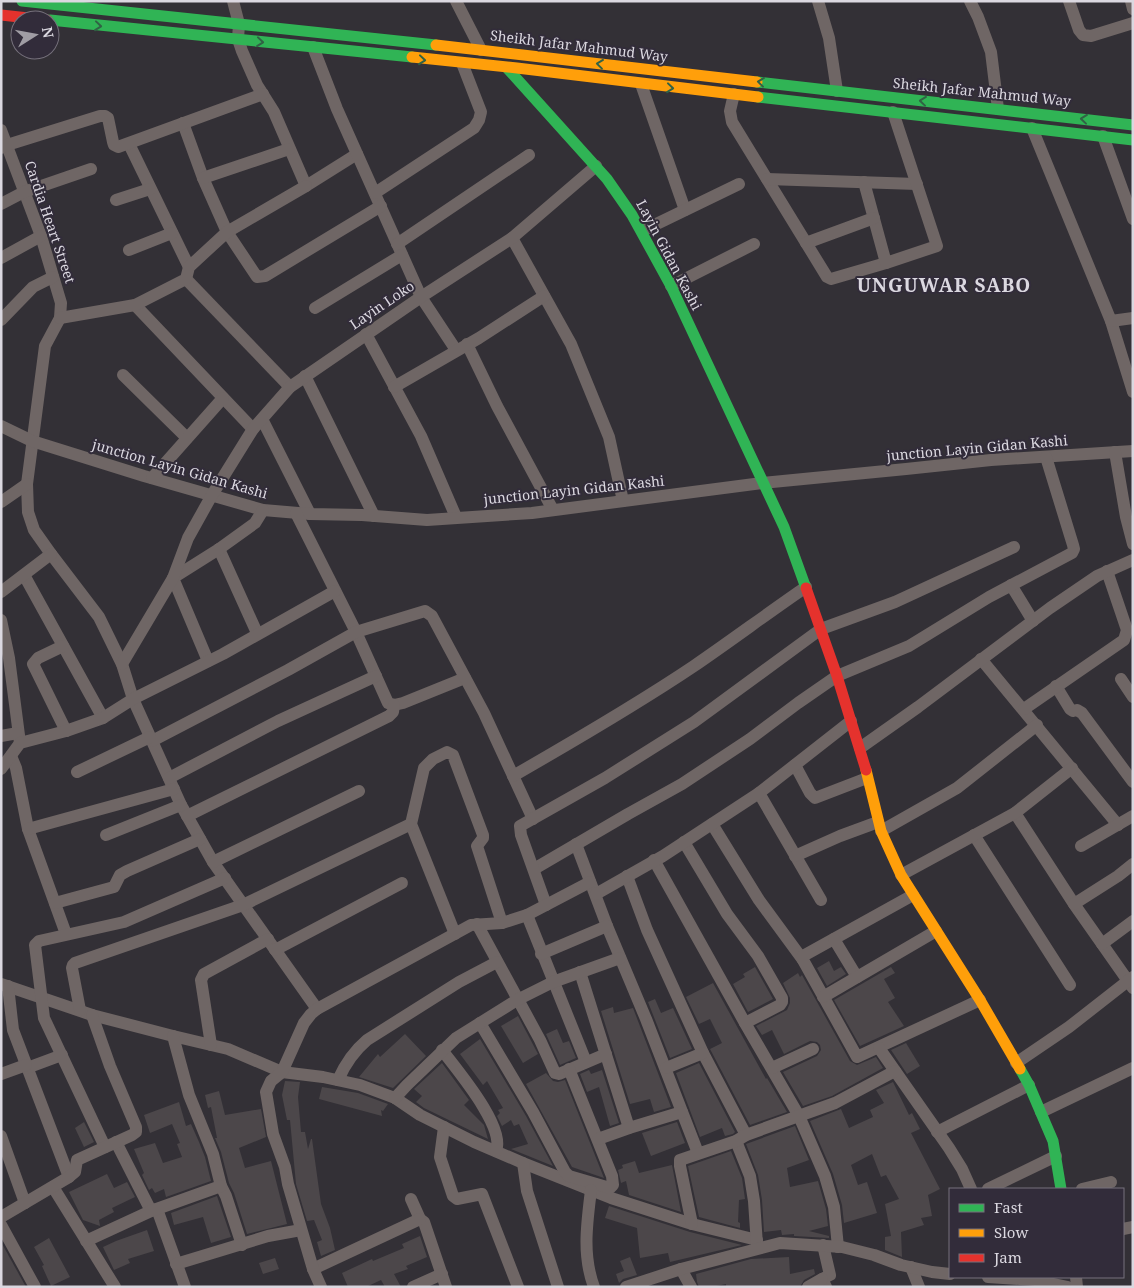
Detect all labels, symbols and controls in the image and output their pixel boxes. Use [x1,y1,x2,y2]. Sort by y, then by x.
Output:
north arrow [10,10,60,60]
one-way arrow [95,20,103,31]
text: N [38,25,59,40]
street label: Sheikh Jafar Mahmud Way [489,25,669,66]
one-way arrow [256,36,264,47]
one-way arrow [418,54,426,65]
one-way arrow [596,59,604,70]
street label: Sheikh Jafar Mahmud Way [892,73,1072,110]
one-way arrow [757,77,765,88]
one-way arrow [666,82,674,93]
one-way arrow [919,96,927,107]
one-way arrow [1080,114,1088,125]
street label: Cardia Heart Street [21,158,80,286]
street label: Layin Gidan Kashi [632,196,707,314]
district label: UNGUWAR SABO [857,272,1031,298]
street label: Layin Loko [346,276,418,333]
street label: junction Layin Gidan Kashi [885,430,1069,465]
street label: junction Layin Gidan Kashi [89,434,271,503]
street label: junction Layin Gidan Kashi [482,471,666,509]
legend [949,1188,1124,1278]
text: Fast [994,1197,1023,1217]
text: Slow [994,1222,1028,1242]
text: Jam [993,1247,1022,1267]

